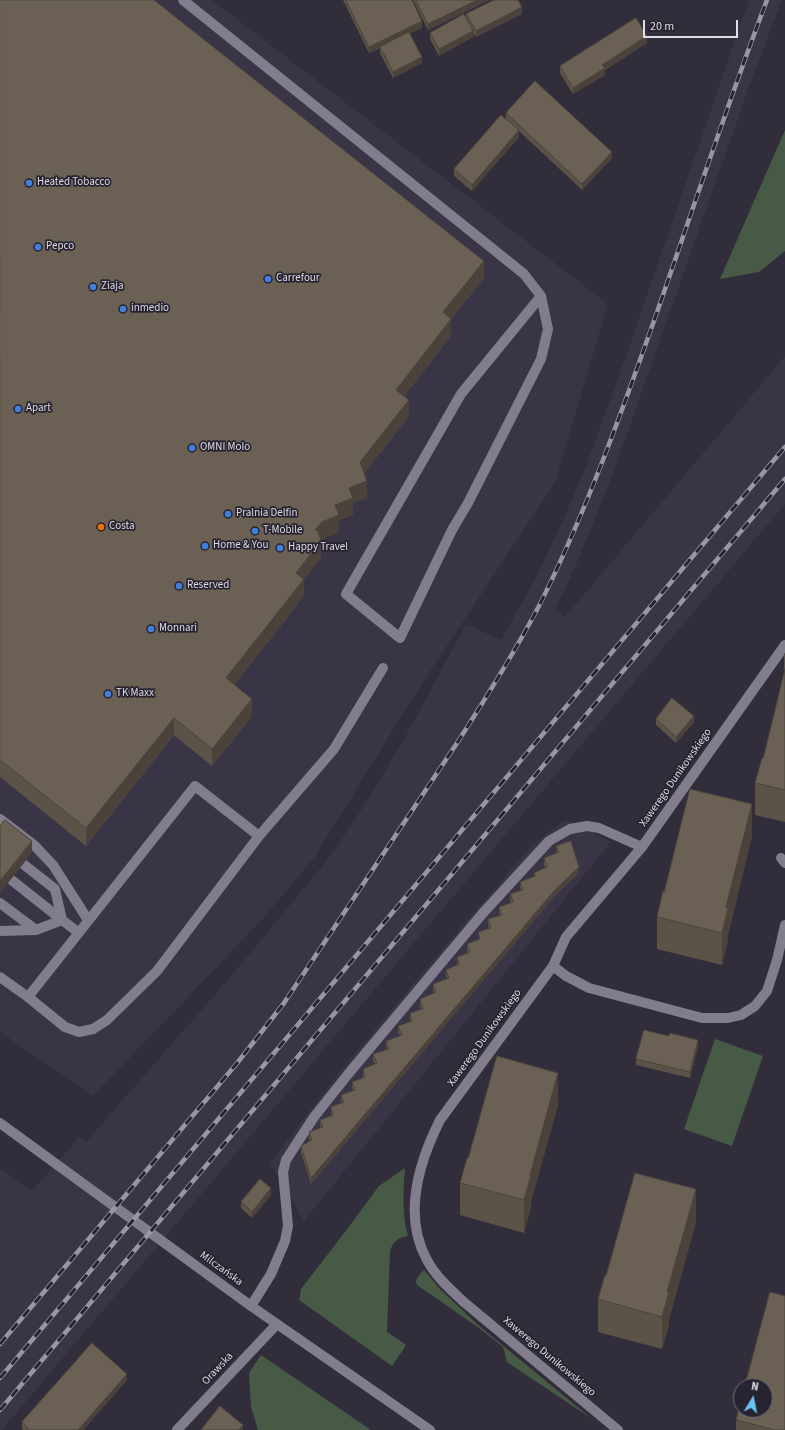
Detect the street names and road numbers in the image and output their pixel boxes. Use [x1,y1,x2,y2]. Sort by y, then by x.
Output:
street label: Xawerego Dunikowskiego [637,726,715,830]
street label: Xawerego Dunikowskiego [445,987,525,1089]
street label: Milczańska [197,1249,245,1289]
street label: Xawerego Dunikowskiego [500,1314,598,1400]
street label: Orawska [200,1350,236,1388]

